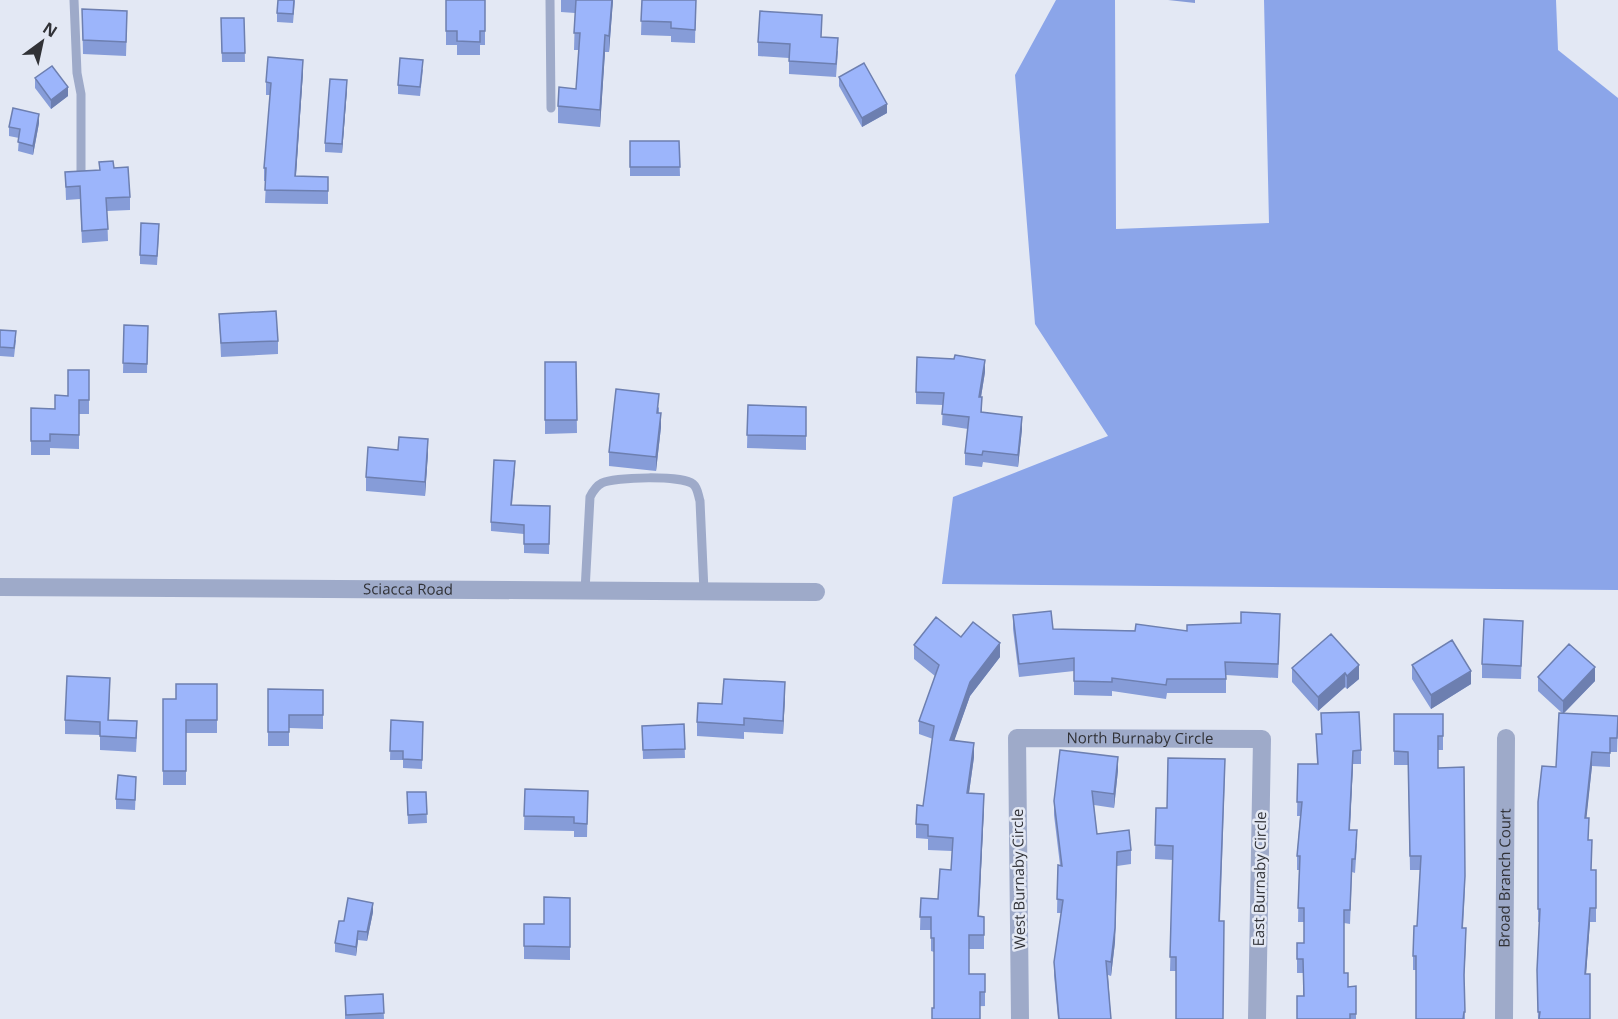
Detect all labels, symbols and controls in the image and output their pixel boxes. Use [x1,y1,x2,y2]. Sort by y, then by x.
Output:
north arrow [12,12,72,72]
text: N [39,17,62,42]
street label: Sciacca Road [363,578,453,599]
street label: North Burnaby Circle [1066,727,1214,748]
street label: Broad Branch Court [1494,808,1514,948]
street label: West Burnaby Circle [1007,809,1029,949]
street label: East Burnaby Circle [1248,811,1270,947]

